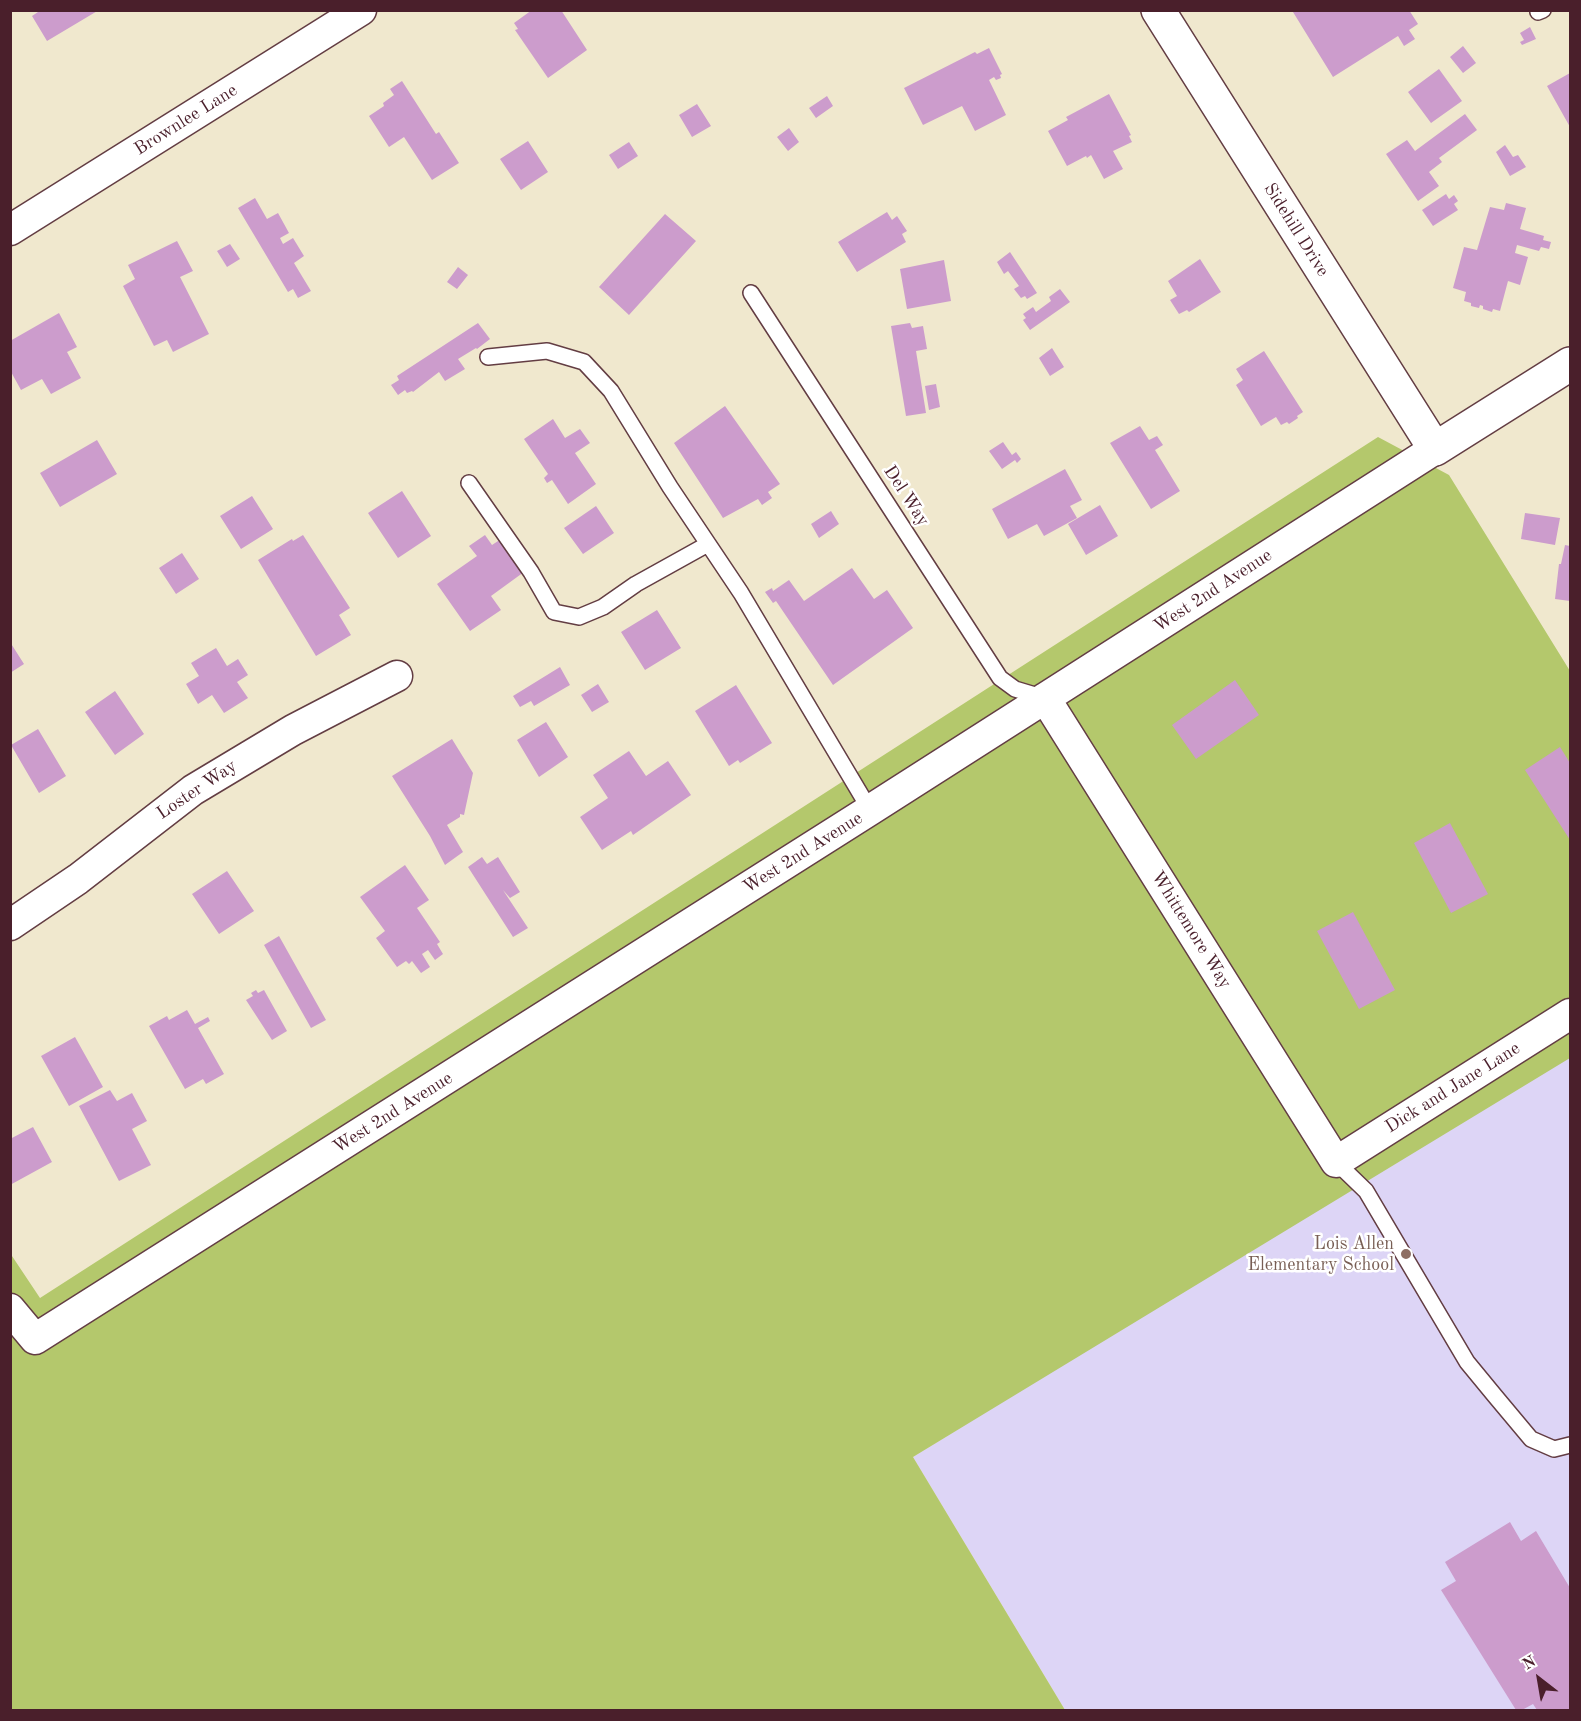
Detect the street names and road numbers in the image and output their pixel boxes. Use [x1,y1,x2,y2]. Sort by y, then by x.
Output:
street label: Brownlee Lane [130,80,242,160]
street label: Sidehill Drive [1259,179,1333,281]
street label: Del Way [878,462,934,530]
street label: West 2nd Avenue [1150,545,1276,637]
street label: Loster Way [153,755,241,825]
street label: West 2nd Avenue [739,808,867,898]
street label: Whittemore Way [1146,867,1236,993]
street label: Dick and Jane Lane [1382,1038,1524,1138]
street label: West 2nd Avenue [329,1068,457,1158]

